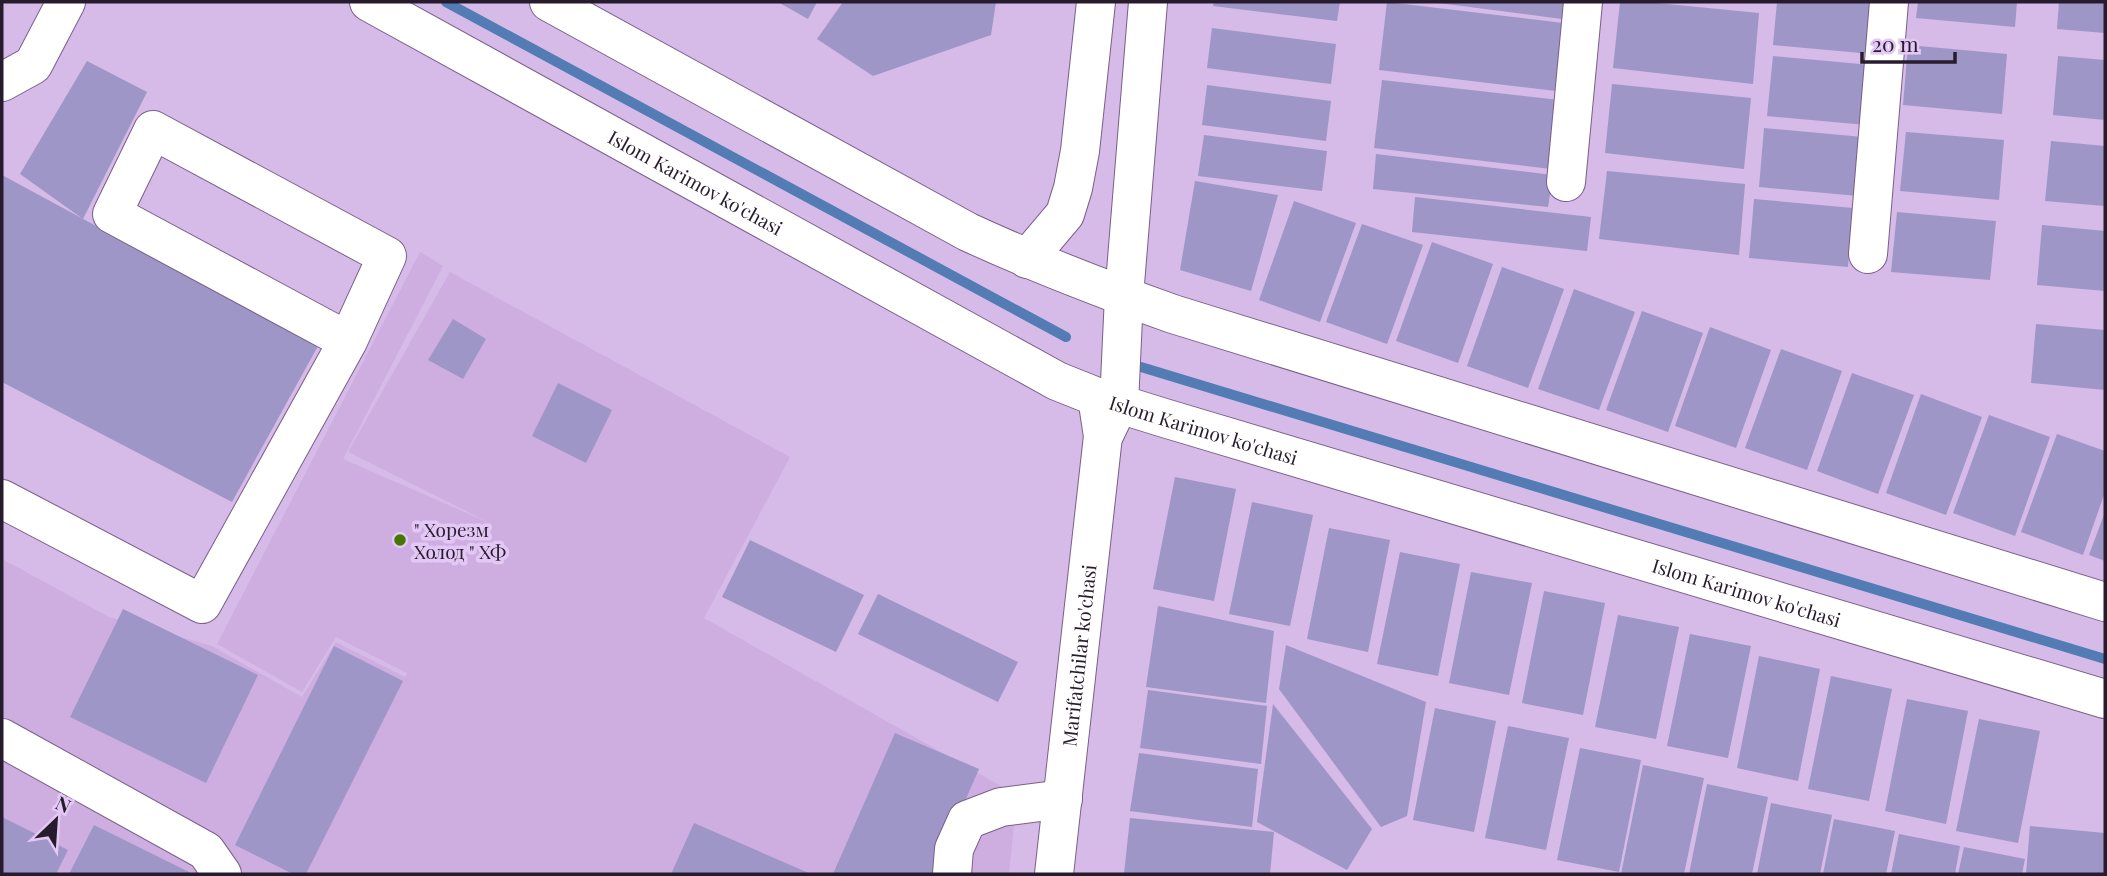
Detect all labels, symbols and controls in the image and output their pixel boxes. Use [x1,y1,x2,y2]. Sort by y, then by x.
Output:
scale bar [1862,21,1955,65]
text: 20 m [1872,29,1919,57]
street label: Islom Karimov ko'chasi [604,123,788,241]
street label: Islom Karimov ko'chasi [1106,389,1301,470]
place label: " Хорезм Холод " ХФ [414,516,506,564]
marker: " Хорезм Холод " ХФ [392,532,408,548]
street label: Islom Karimov ko'chasi [1649,552,1845,633]
street label: Marifatchilar ko'chasi [1055,563,1102,748]
north arrow [21,785,91,855]
text: N [52,789,76,818]

